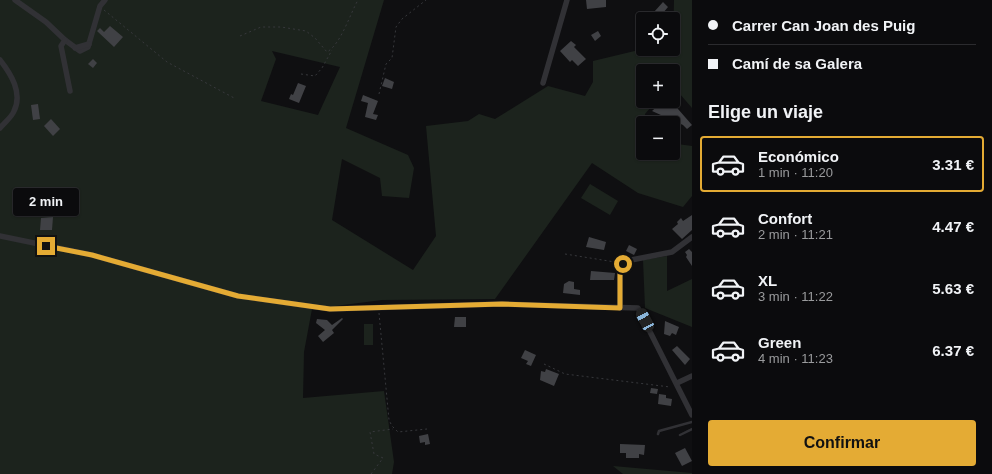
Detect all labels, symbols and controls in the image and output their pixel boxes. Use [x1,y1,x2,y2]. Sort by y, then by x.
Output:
map controls [636,12,680,160]
button: locate [636,12,680,56]
text: Carrer Can Joan des Puig [732,17,915,34]
text: Camí de sa Galera [732,55,862,72]
button: + [636,64,680,108]
text: Elige un viaje [708,102,823,122]
button: − [636,116,680,160]
icon: car [710,146,746,182]
text: Económico [758,148,839,165]
text: 3.31 € [932,156,974,173]
text: 1 min · 11:20 [758,165,833,180]
callout: 2 min [13,188,79,216]
text: 2 min [29,194,63,209]
icon: car [710,208,746,244]
text: Confort [758,210,812,227]
text: 4.47 € [932,218,974,235]
text: 2 min · 11:21 [758,227,833,242]
route end [37,237,55,255]
route start [614,255,632,273]
icon: car [710,270,746,306]
text: XL [758,272,777,289]
text: 5.63 € [932,280,974,297]
text: 3 min · 11:22 [758,289,833,304]
car [634,307,656,333]
icon: car [710,332,746,368]
text: Green [758,334,801,351]
text: 6.37 € [932,342,974,359]
text: 4 min · 11:23 [758,351,833,366]
button: Confirmar [708,420,976,466]

